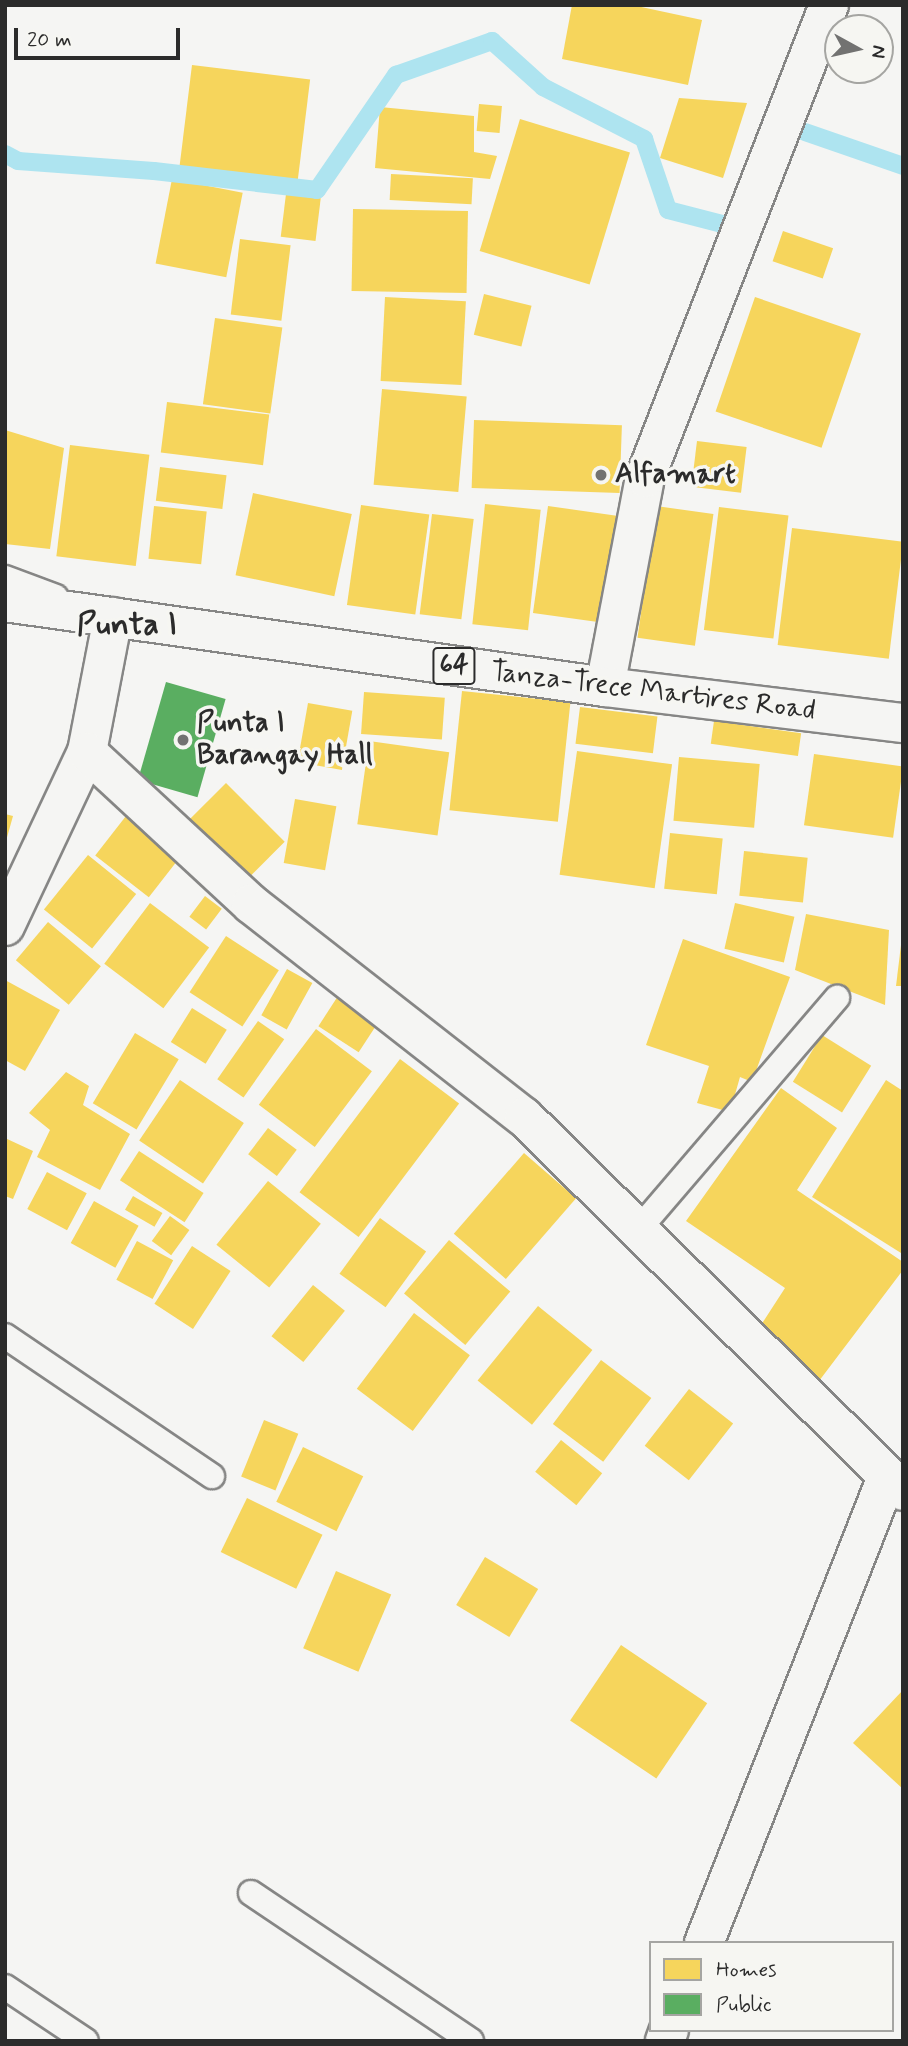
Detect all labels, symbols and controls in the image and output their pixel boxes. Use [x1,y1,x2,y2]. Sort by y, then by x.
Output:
scale bar [18,14,184,58]
north arrow [824,14,894,84]
text: 20 m [27,26,72,54]
text: N [865,44,892,60]
place label: Alfamart [615,458,736,492]
marker: Alfamart [593,467,609,483]
district label: Punta I [73,606,181,644]
road number: 64 [431,644,477,688]
street label: Tanza-Trece Martires Road [492,656,814,728]
place label: Punta I Barangay Hall [197,707,371,773]
marker: Punta I Barangay Hall [175,732,191,748]
legend [649,1941,894,2032]
text: Homes [716,1956,776,1984]
text: Public [716,1991,772,2019]

